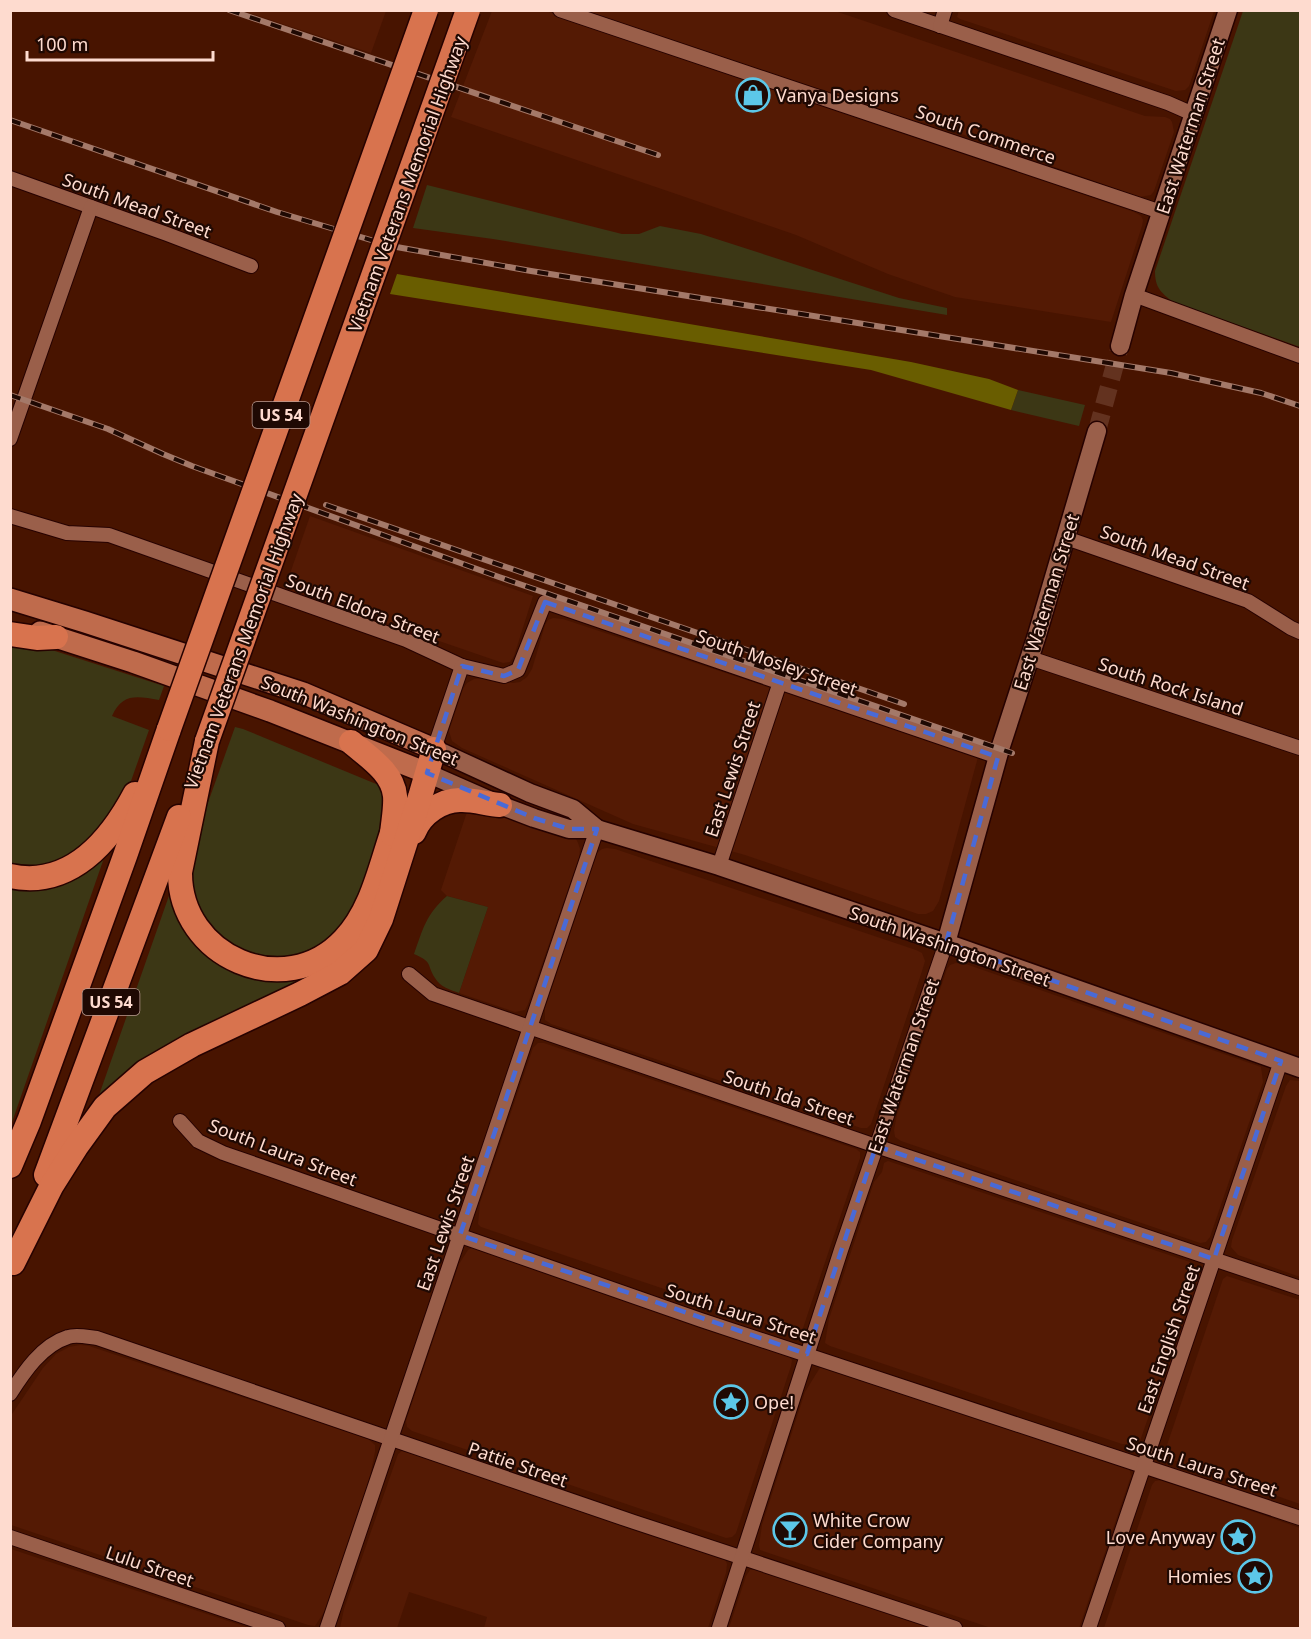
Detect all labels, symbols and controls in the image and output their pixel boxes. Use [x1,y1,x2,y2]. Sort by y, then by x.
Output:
scale bar [27,24,213,62]
text: 100 m [36,32,88,56]
street label: Vietnam Veterans Memorial Highway [342,32,472,335]
street label: East Waterman Street [1150,35,1230,217]
shop icon: Vanya Designs [735,77,771,113]
place label: Vanya Designs [776,83,899,107]
street label: South Commerce [913,99,1059,169]
street label: South Mead Street [59,167,215,243]
road number: US 54 [252,402,310,428]
street label: Vietnam Veterans Memorial Highway [178,489,308,792]
street label: East Waterman Street [1008,510,1084,693]
street label: South Mead Street [1097,519,1253,595]
street label: South Eldora Street [283,568,444,649]
street label: South Mosley Street [693,623,861,701]
street label: South Rock Island [1096,651,1246,721]
street label: South Washington Street [258,669,463,771]
street label: East Lewis Street [699,698,765,840]
street label: South Washington Street [846,900,1054,992]
street label: East Waterman Street [862,975,944,1157]
road number: US 54 [82,989,140,1015]
street label: South Ida Street [721,1063,858,1131]
street label: South Laura Street [205,1113,361,1192]
street label: East Lewis Street [411,1152,480,1294]
street label: East English Street [1131,1261,1205,1417]
street label: South Laura Street [663,1277,820,1349]
place icon: Ope! [713,1384,749,1420]
place label: Ope! [754,1390,794,1414]
street label: South Laura Street [1124,1430,1281,1502]
street label: Pattie Street [465,1436,571,1492]
place label: White Crow Cider Company [813,1508,944,1553]
bar icon: White Crow Cider Company [772,1512,808,1548]
place icon: Love Anyway [1220,1519,1256,1555]
place label: Love Anyway [1106,1525,1216,1549]
street label: Lulu Street [103,1540,198,1592]
place icon: Homies [1237,1558,1273,1594]
place label: Homies [1168,1564,1232,1588]

